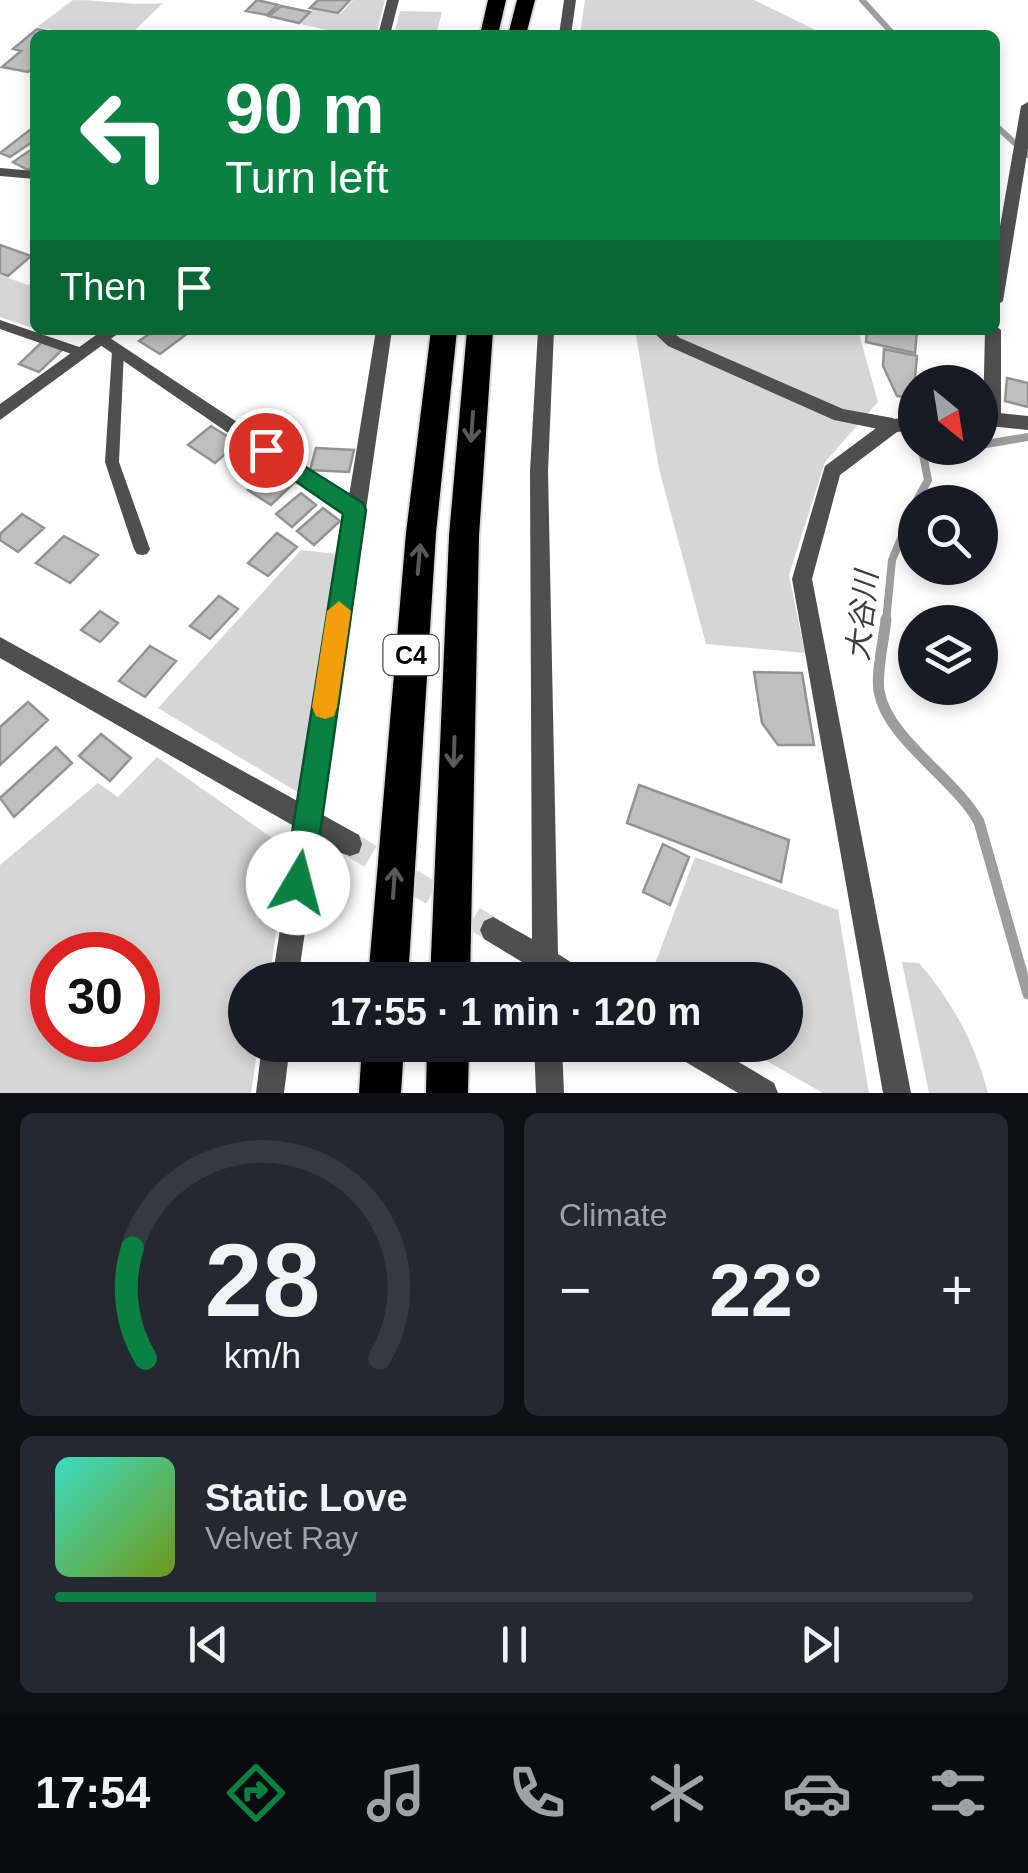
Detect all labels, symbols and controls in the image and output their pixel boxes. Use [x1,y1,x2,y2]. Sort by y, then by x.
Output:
icon: left [60,70,190,200]
text: 90 m [225,70,385,148]
text: Turn left [225,152,388,203]
icon: arrive [167,260,222,315]
text: Then [60,266,147,308]
north arrow [898,365,998,465]
map controls [898,365,998,705]
pin [224,408,309,493]
one-way arrow [462,411,481,443]
icon: arrive [239,423,294,478]
button: search [898,485,998,585]
one-way arrow [410,543,429,575]
water label: 大谷川 [841,567,883,662]
button: layers [898,605,998,705]
road number: C4 [384,635,438,675]
one-way arrow [445,735,464,767]
position arrow [246,831,350,935]
one-way arrow [385,867,404,899]
speed limit sign: 30 [30,932,160,1062]
text: 17:55 · 1 min · 120 m [330,991,701,1033]
text: Climate [559,1197,667,1233]
text: 28 [204,1222,320,1338]
text: 22° [709,1248,823,1332]
text: − [559,1259,591,1321]
text: + [941,1259,973,1321]
text: km/h [223,1336,301,1376]
text: Static Love [205,1477,408,1519]
text: Velvet Ray [205,1520,358,1556]
icon: previous [181,1617,236,1672]
icon: pause [487,1617,542,1672]
icon: next [793,1617,848,1672]
icon: directions [221,1758,291,1828]
icon: music [361,1758,431,1828]
icon: phone [502,1758,572,1828]
icon: climate [642,1758,712,1828]
icon: car [782,1758,852,1828]
icon: filters [923,1758,993,1828]
text: 17:54 [35,1767,150,1818]

